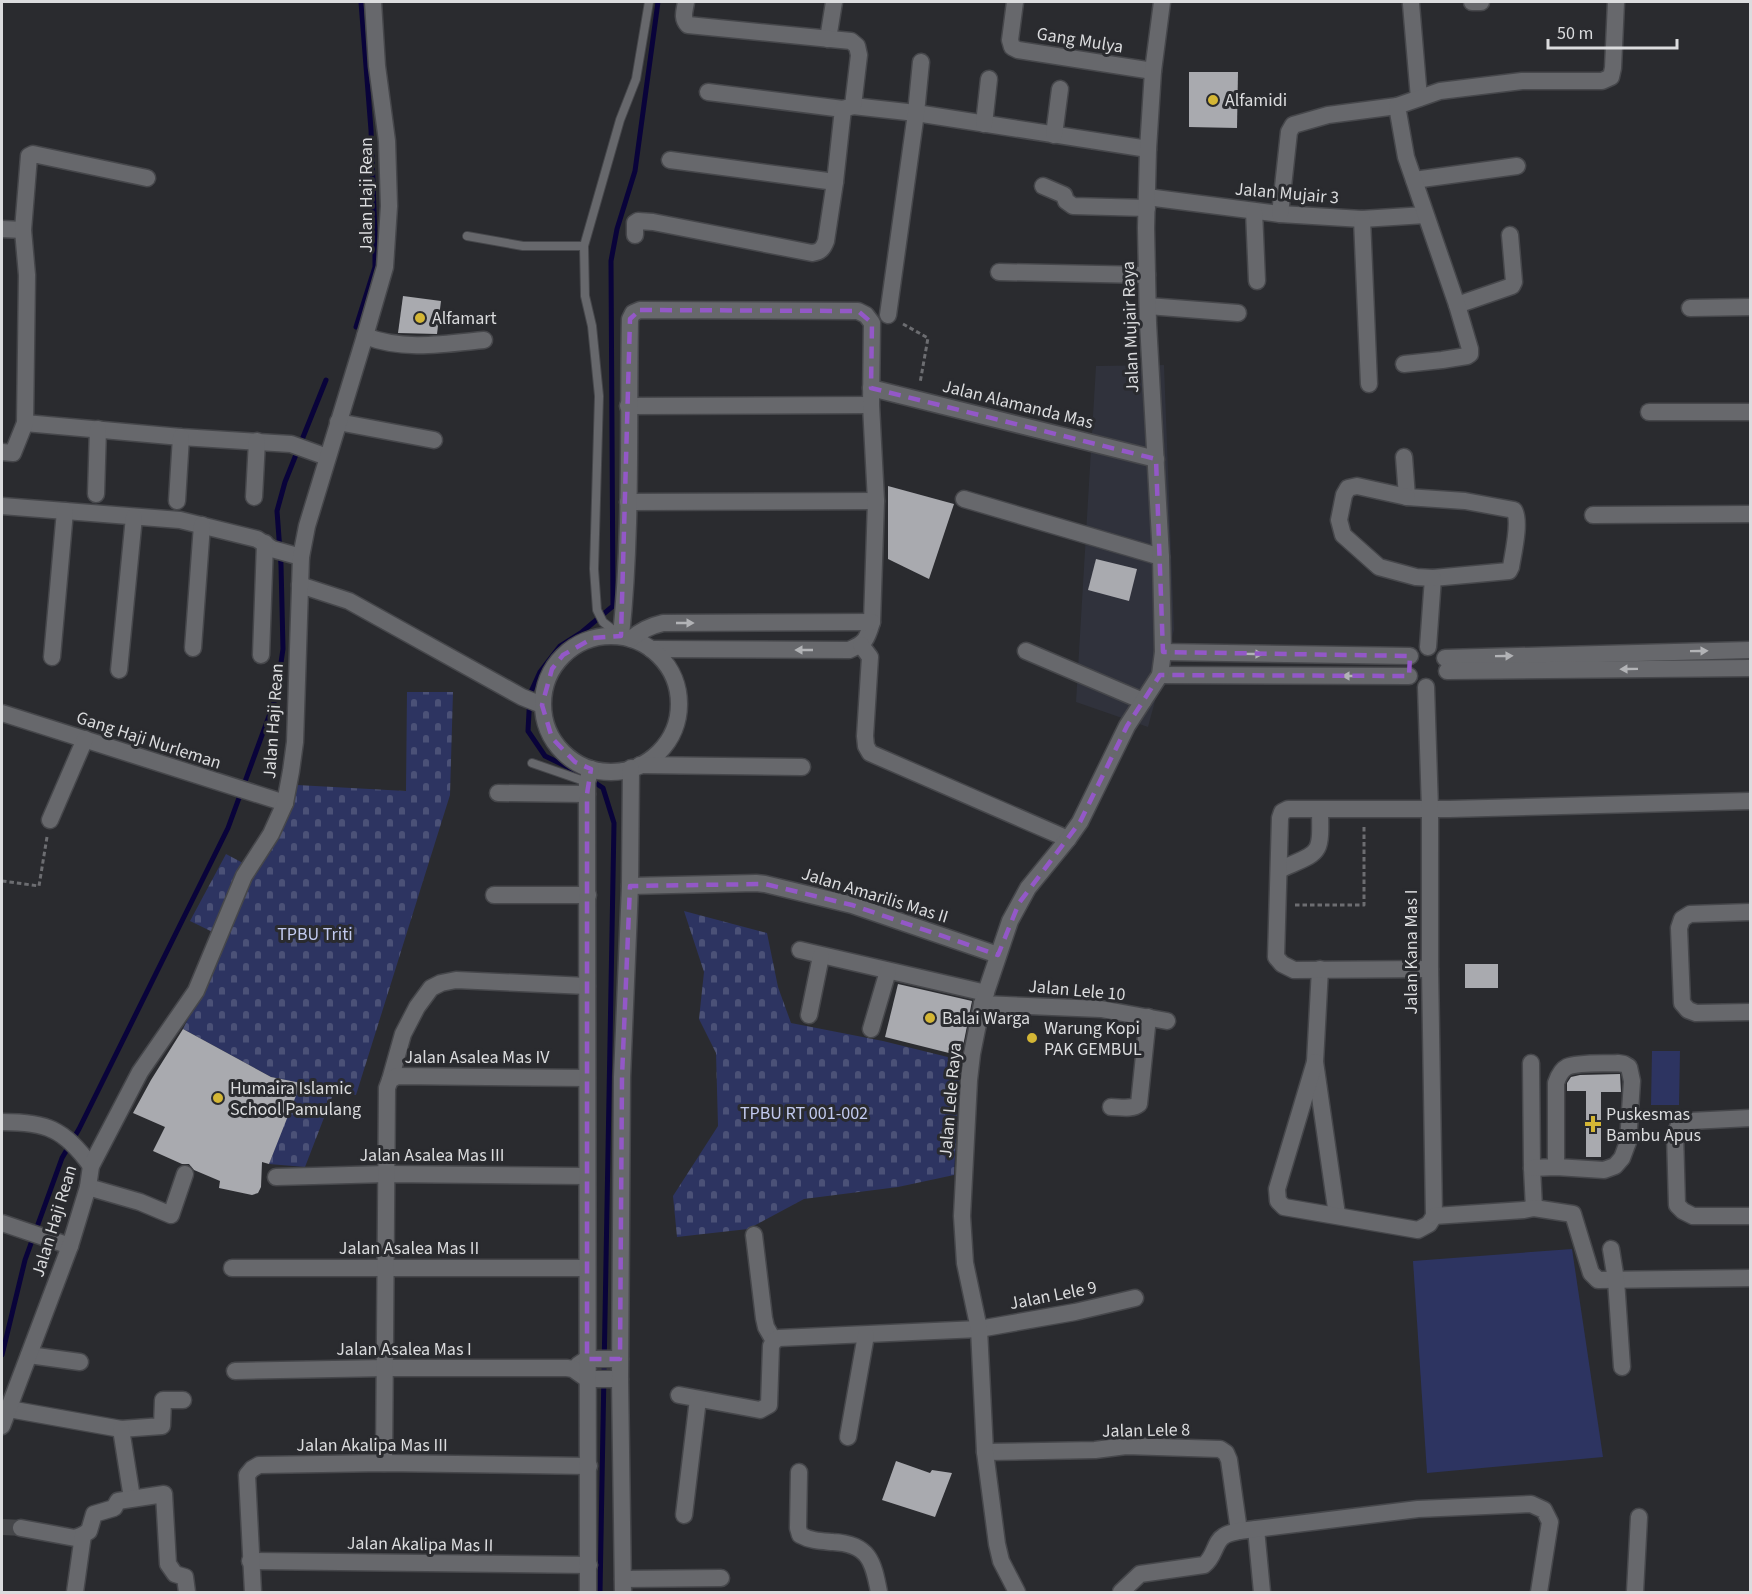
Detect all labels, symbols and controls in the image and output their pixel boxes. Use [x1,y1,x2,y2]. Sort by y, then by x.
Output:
scale bar [1548,12,1677,50]
street label: Gang Mulya [1035,21,1125,60]
text: 50 m [1557,21,1593,46]
place label: Alfamidi [1225,88,1287,113]
marker: Alfamidi [1206,93,1220,107]
street label: Jalan Haji Rean [354,137,379,253]
street label: Jalan Mujair 3 [1234,176,1340,211]
street label: Jalan Mujair Raya [1116,261,1145,393]
place label: Alfamart [432,306,497,331]
marker: Alfamart [413,311,427,325]
street label: Jalan Alamanda Mas [940,374,1096,435]
one-way arrow [676,618,695,628]
one-way arrow [794,645,813,655]
one-way arrow [1689,647,1708,656]
one-way arrow [1245,649,1264,658]
one-way arrow [1494,651,1513,661]
street label: Jalan Haji Rean [257,662,290,780]
one-way arrow [1620,665,1639,674]
one-way arrow [1341,671,1360,681]
street label: Gang Haji Nurleman [73,705,225,776]
street label: Jalan Amarilis Mas II [798,861,951,930]
street label: Jalan Kana Mas I [1399,890,1424,1014]
park label: TPBU Triti [277,922,353,947]
street label: Jalan Lele 10 [1027,974,1127,1007]
place label: Balai Warga [942,1006,1030,1031]
marker: Balai Warga [923,1011,937,1025]
place label: Warung Kopi PAK GEMBUL [1044,1016,1142,1062]
marker: Warung Kopi PAK GEMBUL [1025,1031,1039,1045]
street label: Jalan Lele Raya [933,1041,968,1159]
street label: Jalan Asalea Mas IV [405,1045,550,1070]
place label: Humaira Islamic School Pamulang [230,1076,361,1122]
marker: Humaira Islamic School Pamulang [211,1091,225,1105]
park label: TPBU RT 001-002 [740,1101,868,1126]
place label: Puskesmas Bambu Apus [1606,1102,1701,1148]
marker: Puskesmas Bambu Apus [1584,1115,1602,1133]
street label: Jalan Asalea Mas III [359,1143,505,1168]
street label: Jalan Haji Rean [26,1162,83,1280]
street label: Jalan Asalea Mas II [339,1236,479,1261]
street label: Jalan Lele 9 [1007,1275,1099,1316]
street label: Jalan Asalea Mas I [336,1337,472,1362]
street label: Jalan Lele 8 [1102,1417,1190,1444]
street label: Jalan Akalipa Mas III [296,1433,448,1458]
street label: Jalan Akalipa Mas II [346,1531,493,1558]

